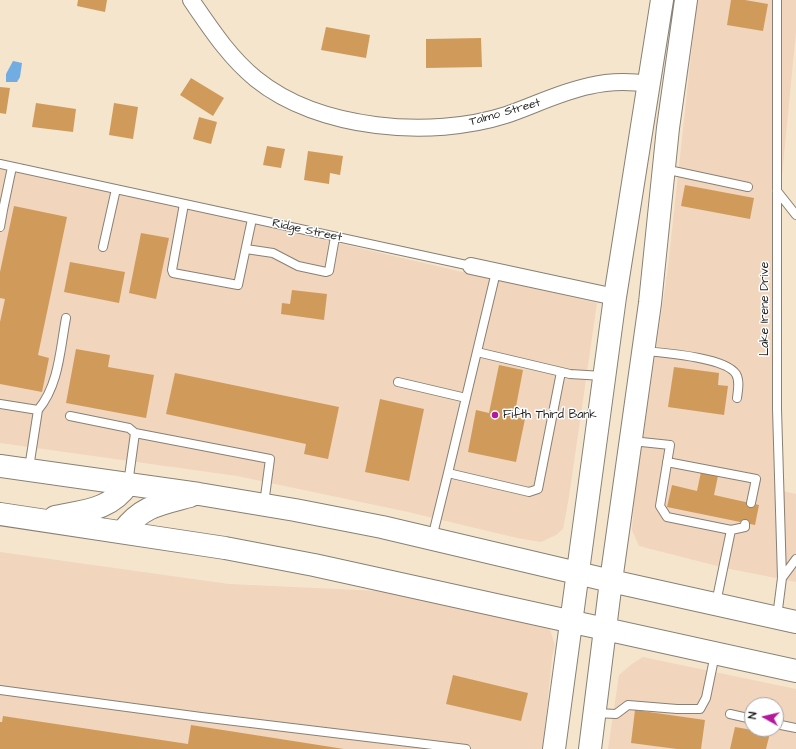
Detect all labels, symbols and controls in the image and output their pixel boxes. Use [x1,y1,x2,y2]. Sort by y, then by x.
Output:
street label: Talmo Street [468,96,542,130]
street label: Ridge Street [271,217,343,245]
street label: Lake Irene Drive [758,262,772,356]
place label: Fifth Third Bank [503,408,597,422]
marker: Fifth Third Bank [490,410,500,420]
north arrow [744,697,784,737]
text: N [745,711,761,720]

